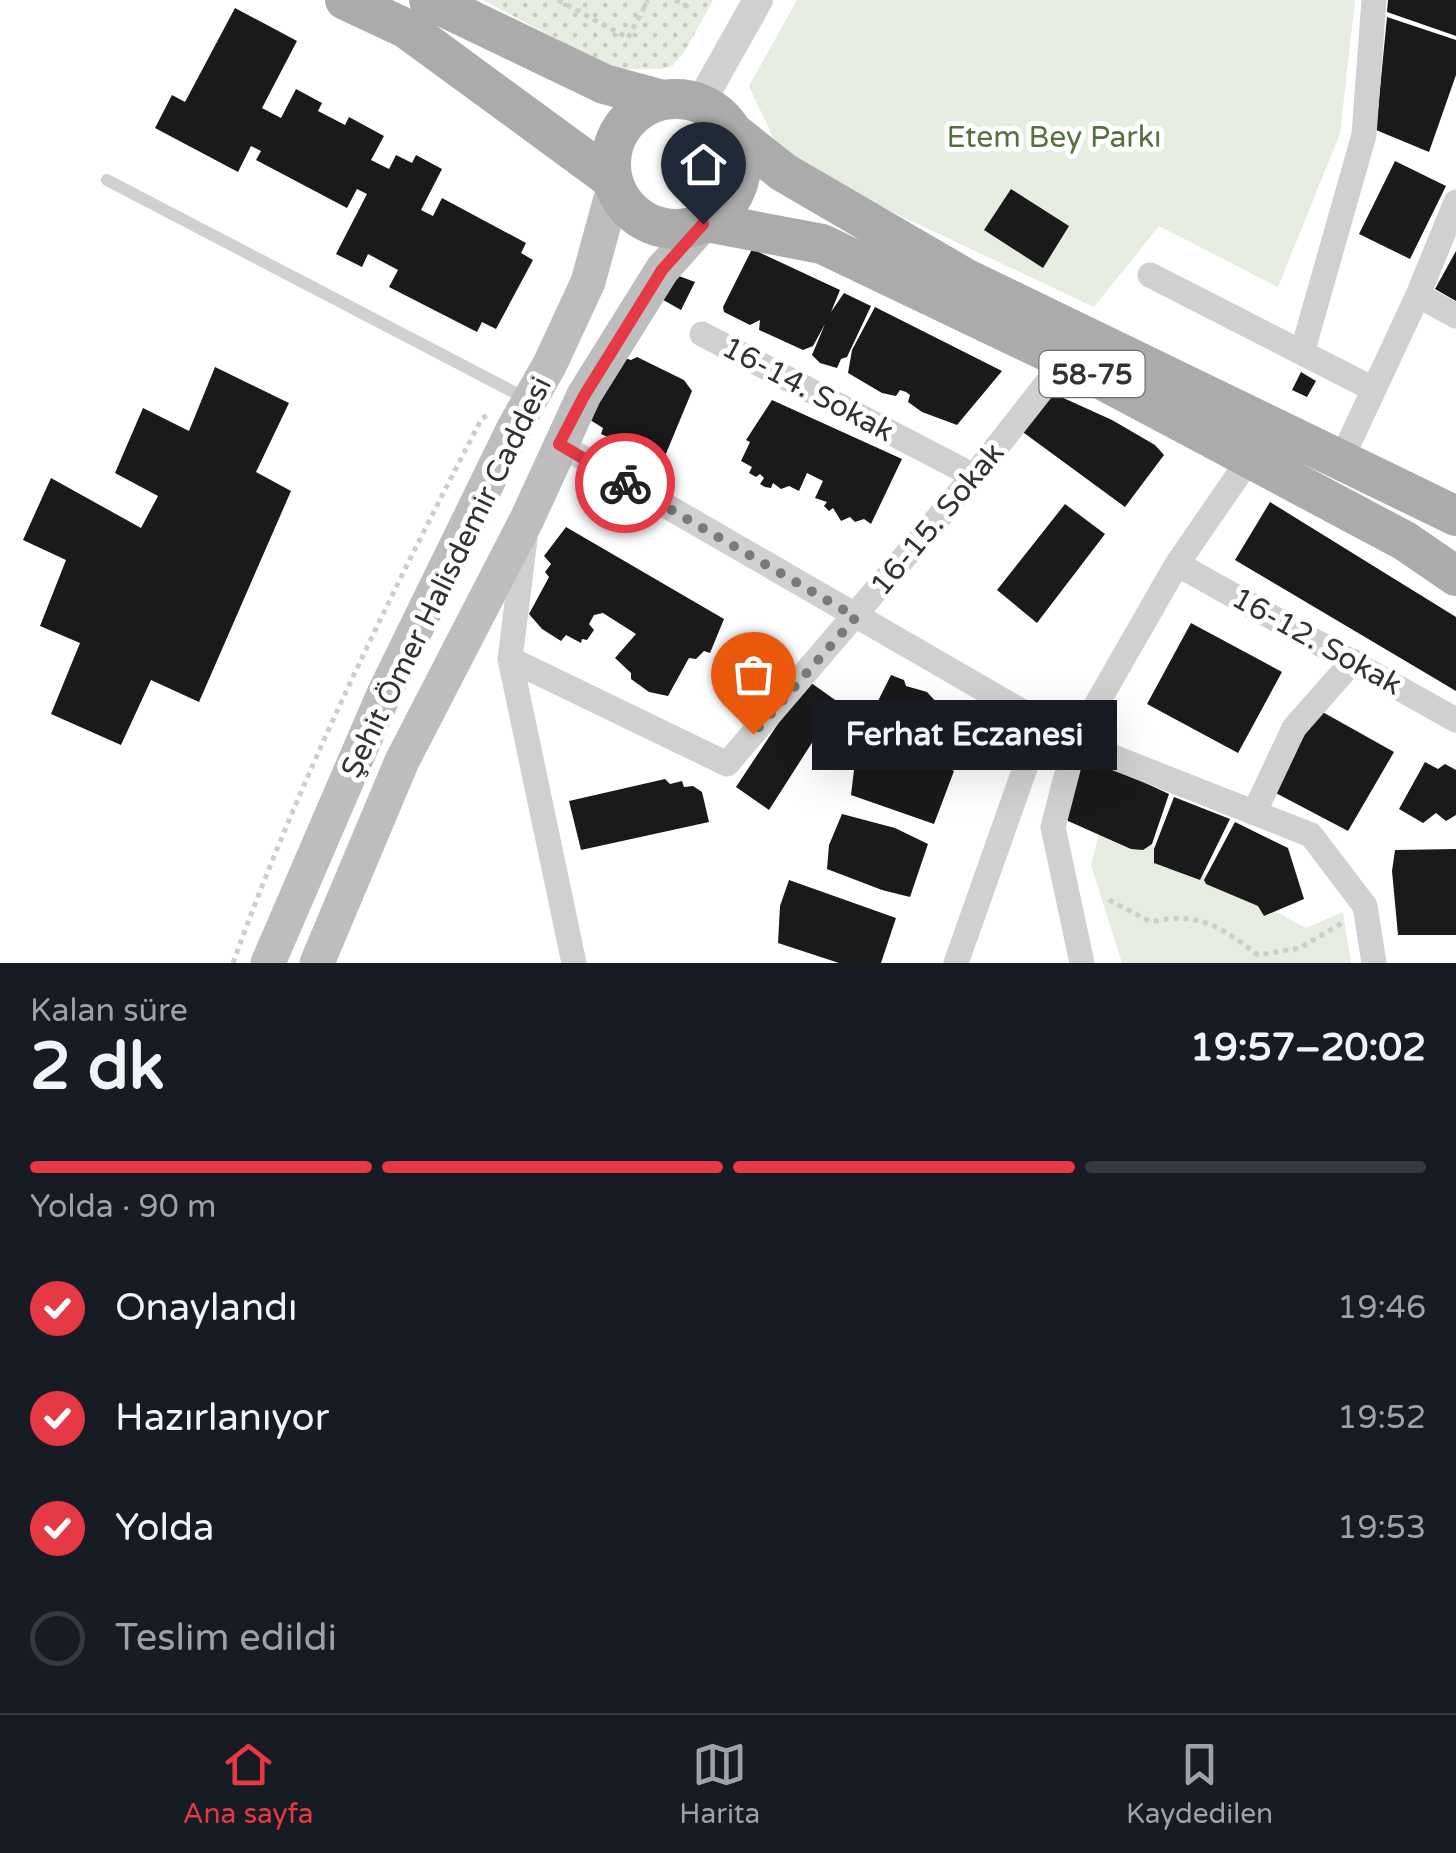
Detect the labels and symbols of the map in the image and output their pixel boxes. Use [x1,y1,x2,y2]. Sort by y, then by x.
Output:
park label: Etem Bey Parkı [946,119,1162,156]
pin [661,122,746,225]
street label: 16-14. Sokak [716,329,900,450]
road number: 58-75 [1040,351,1144,397]
street label: Şehit Ömer Halisdemir Caddesi [333,371,560,784]
courier [575,433,675,533]
street label: 16-15. Sokak [863,435,1012,604]
street label: 16-12. Sokak [1225,579,1408,703]
pin [711,632,796,735]
callout: Ferhat Eczanesi [813,699,1118,769]

